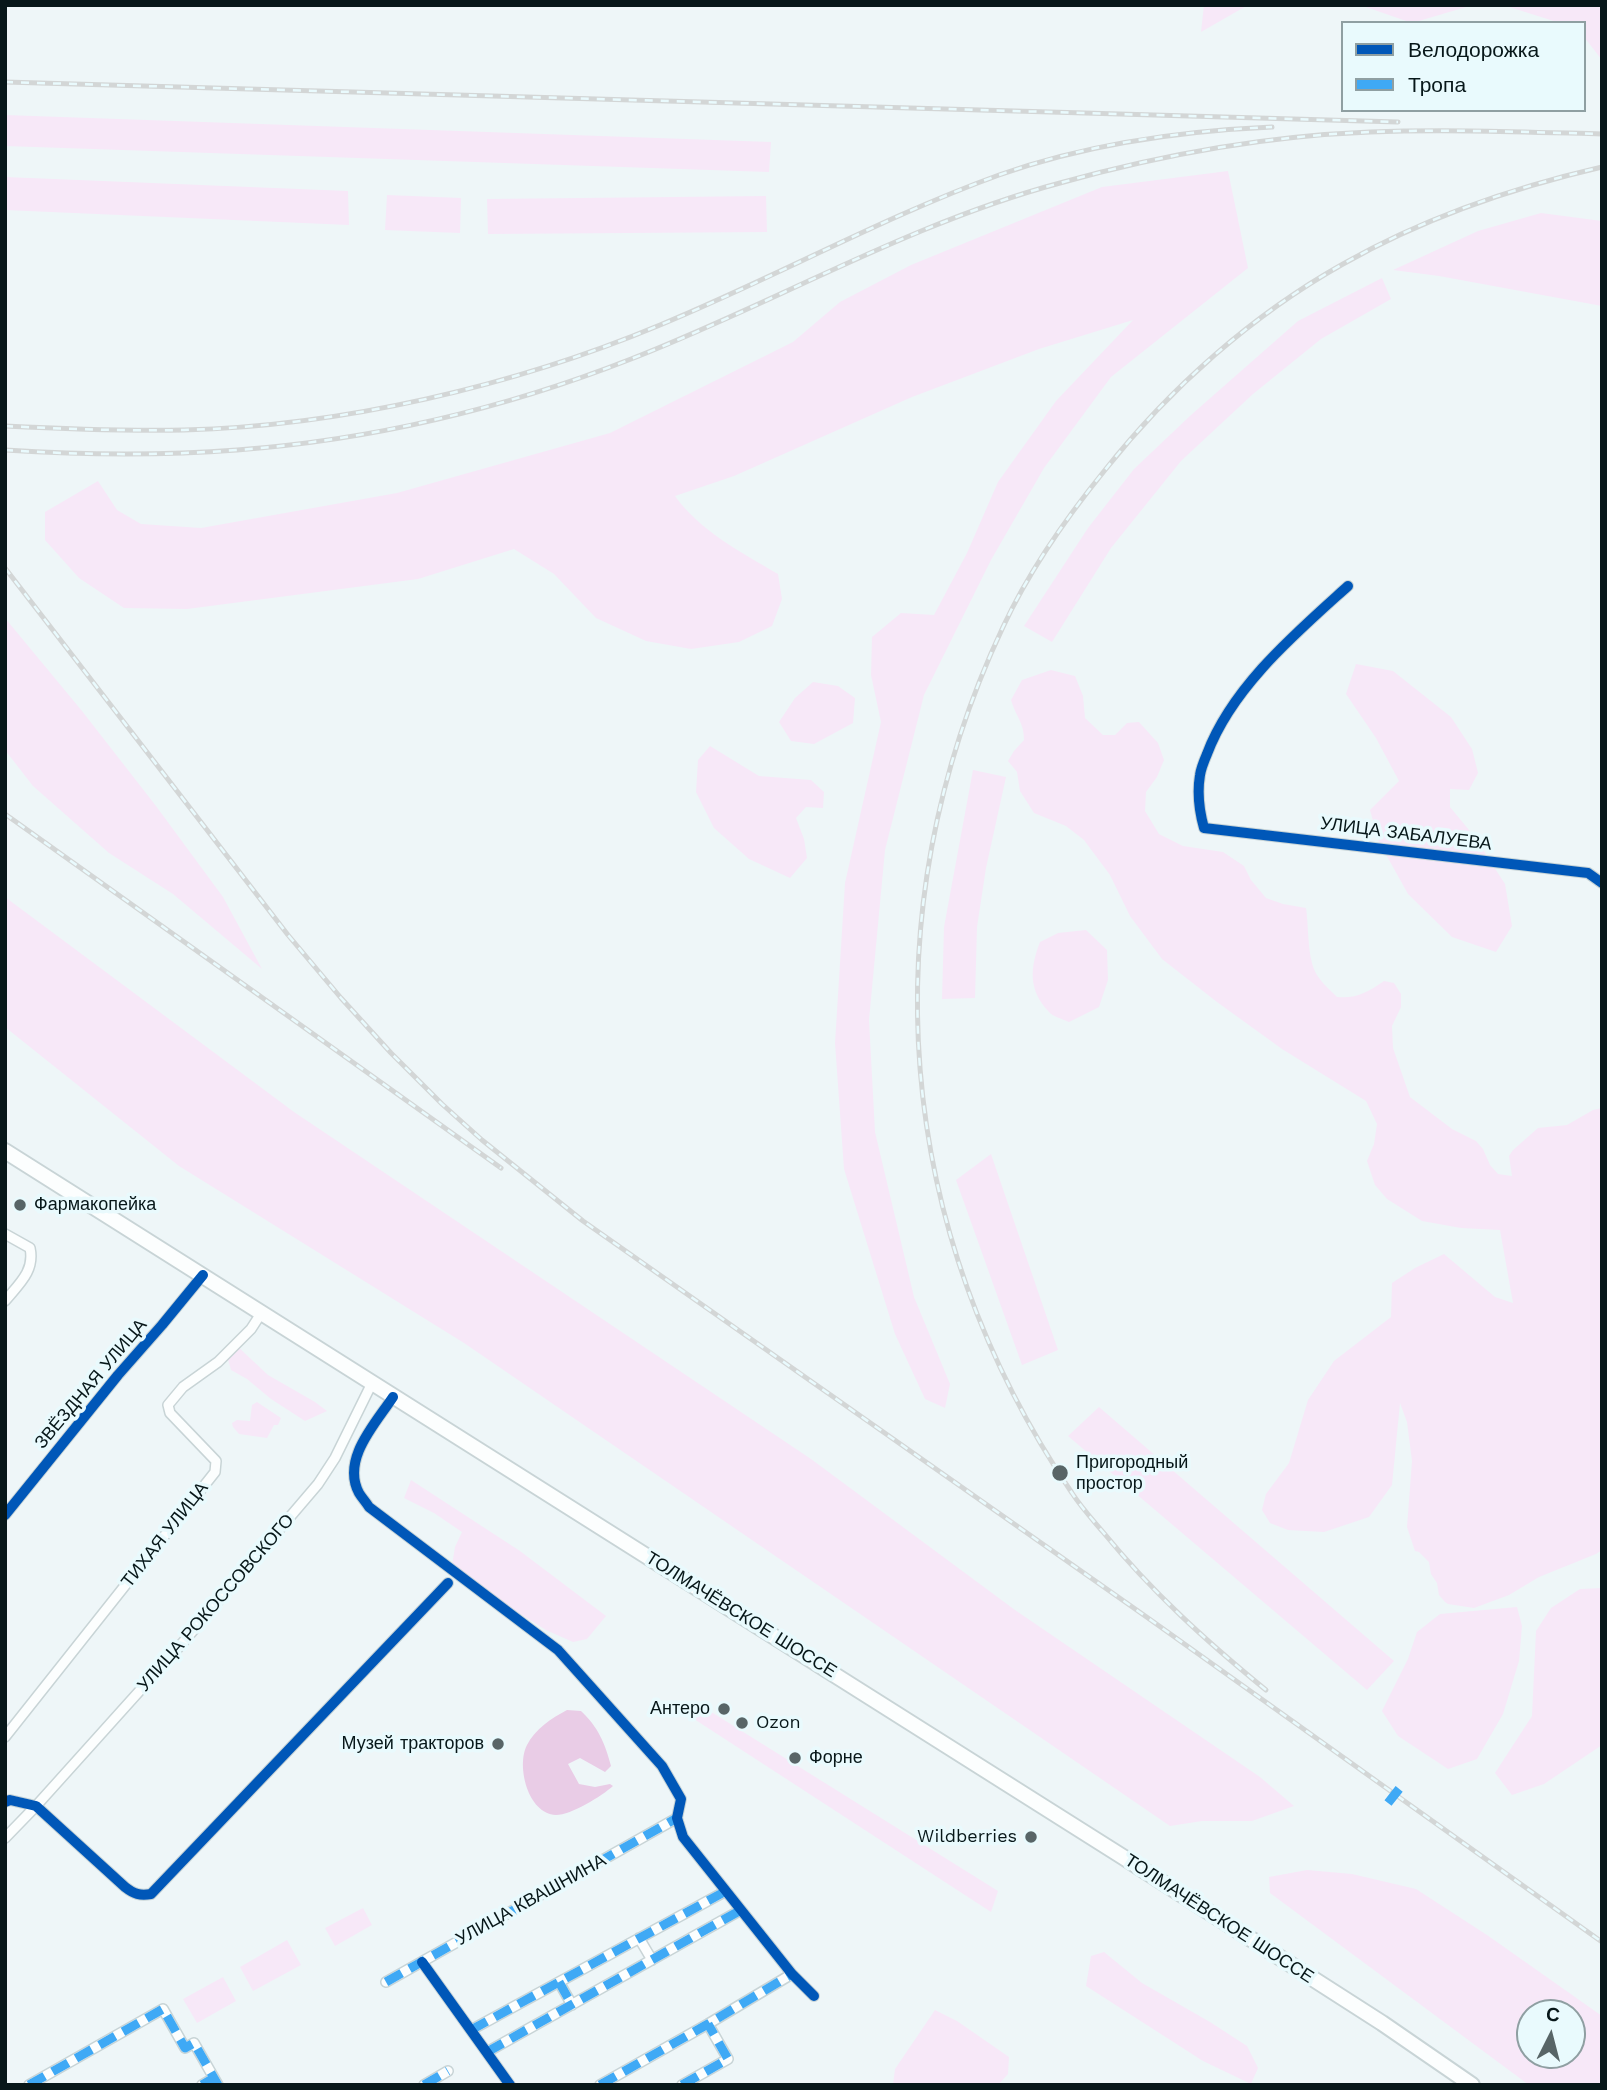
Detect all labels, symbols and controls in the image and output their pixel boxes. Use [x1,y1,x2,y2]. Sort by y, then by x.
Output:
legend [1341,21,1586,112]
text: Велодорожка [1408,37,1539,62]
text: Тропа [1408,72,1466,97]
street label: УЛИЦА ЗАБАЛУЕВА [1319,813,1493,855]
place label: Фармакопейка [34,1194,156,1216]
marker: Фармакопейка [12,1197,28,1213]
street label: ЗВЁЗДНАЯ УЛИЦА [30,1315,152,1453]
place label: Пригородный простор [1076,1452,1188,1494]
marker: Пригородный простор [1050,1463,1070,1483]
street label: ТИХАЯ УЛИЦА [117,1478,213,1592]
street label: УЛИЦА РОКОССОВСКОГО [133,1510,299,1696]
street label: ТОЛМАЧЁВСКОЕ ШОССЕ [642,1547,840,1683]
place label: Антеро [650,1698,710,1720]
marker: Антеро [716,1701,732,1717]
place label: Ozon [756,1712,801,1734]
marker: Ozon [734,1715,750,1731]
place label: Музей тракторов [342,1733,484,1755]
marker: Музей тракторов [490,1736,506,1752]
place label: Форне [809,1747,863,1769]
marker: Форне [787,1750,803,1766]
place label: Wildberries [917,1826,1017,1848]
marker: Wildberries [1023,1829,1039,1845]
street label: УЛИЦА КВАШНИНА [452,1850,610,1950]
street label: ТОЛМАЧЁВСКОЕ ШОССЕ [1121,1850,1317,1988]
north arrow [1516,1999,1586,2069]
text: С [1545,2002,1561,2027]

